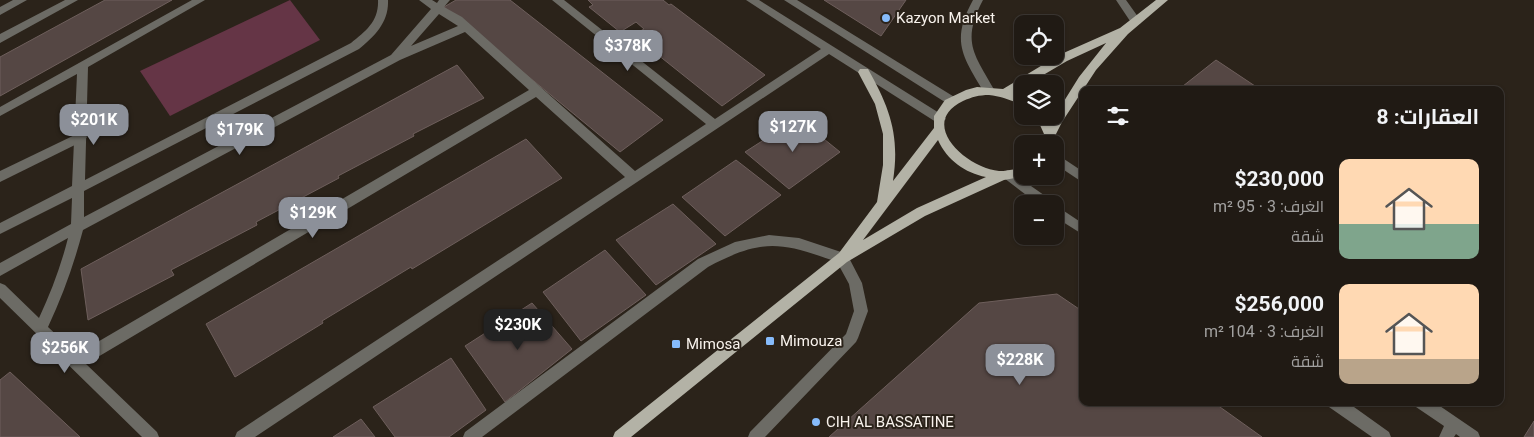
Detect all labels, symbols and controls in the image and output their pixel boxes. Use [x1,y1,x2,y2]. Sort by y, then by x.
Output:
place label: Kazyon Market [896,9,995,27]
marker: Kazyon Market [880,12,892,24]
map controls [1014,15,1064,245]
button: locate [1014,15,1064,65]
pin: $378K [593,30,663,72]
text: $378K [605,36,651,55]
button: layers [1014,75,1064,125]
icon: filters [1104,102,1132,130]
pin: $201K [59,104,129,146]
text: العقارات: 8 [1377,105,1479,129]
text: $201K [71,110,117,129]
pin: $127K [758,110,828,153]
pin: $179K [205,114,275,156]
text: $127K [770,117,816,136]
text: $179K [217,120,263,139]
button: + [1014,135,1064,185]
text: $230,000 [1234,167,1324,191]
icon: home [1379,179,1439,239]
button: − [1014,195,1064,245]
pin: $129K [278,196,348,239]
text: الغرف: 3 · 95 m² [1213,197,1324,216]
text: $129K [290,203,336,222]
text: شقة [1291,227,1324,246]
text: $256,000 [1234,292,1324,316]
icon: home [1379,304,1439,364]
pin: $230K [483,308,553,351]
text: $230K [495,315,541,334]
text: الغرف: 3 · 104 m² [1204,322,1324,341]
pin: $256K [30,332,100,374]
place label: Mimouza [780,332,842,350]
place label: Mimosa [686,335,740,353]
marker: Mimouza [764,335,776,347]
text: $256K [42,338,88,357]
marker: Mimosa [670,338,682,350]
pin: $228K [985,344,1055,386]
text: $228K [997,350,1043,369]
text: شقة [1291,352,1324,371]
place label: CIH AL BASSATINE [826,413,954,431]
marker: CIH AL BASSATINE [810,416,822,428]

